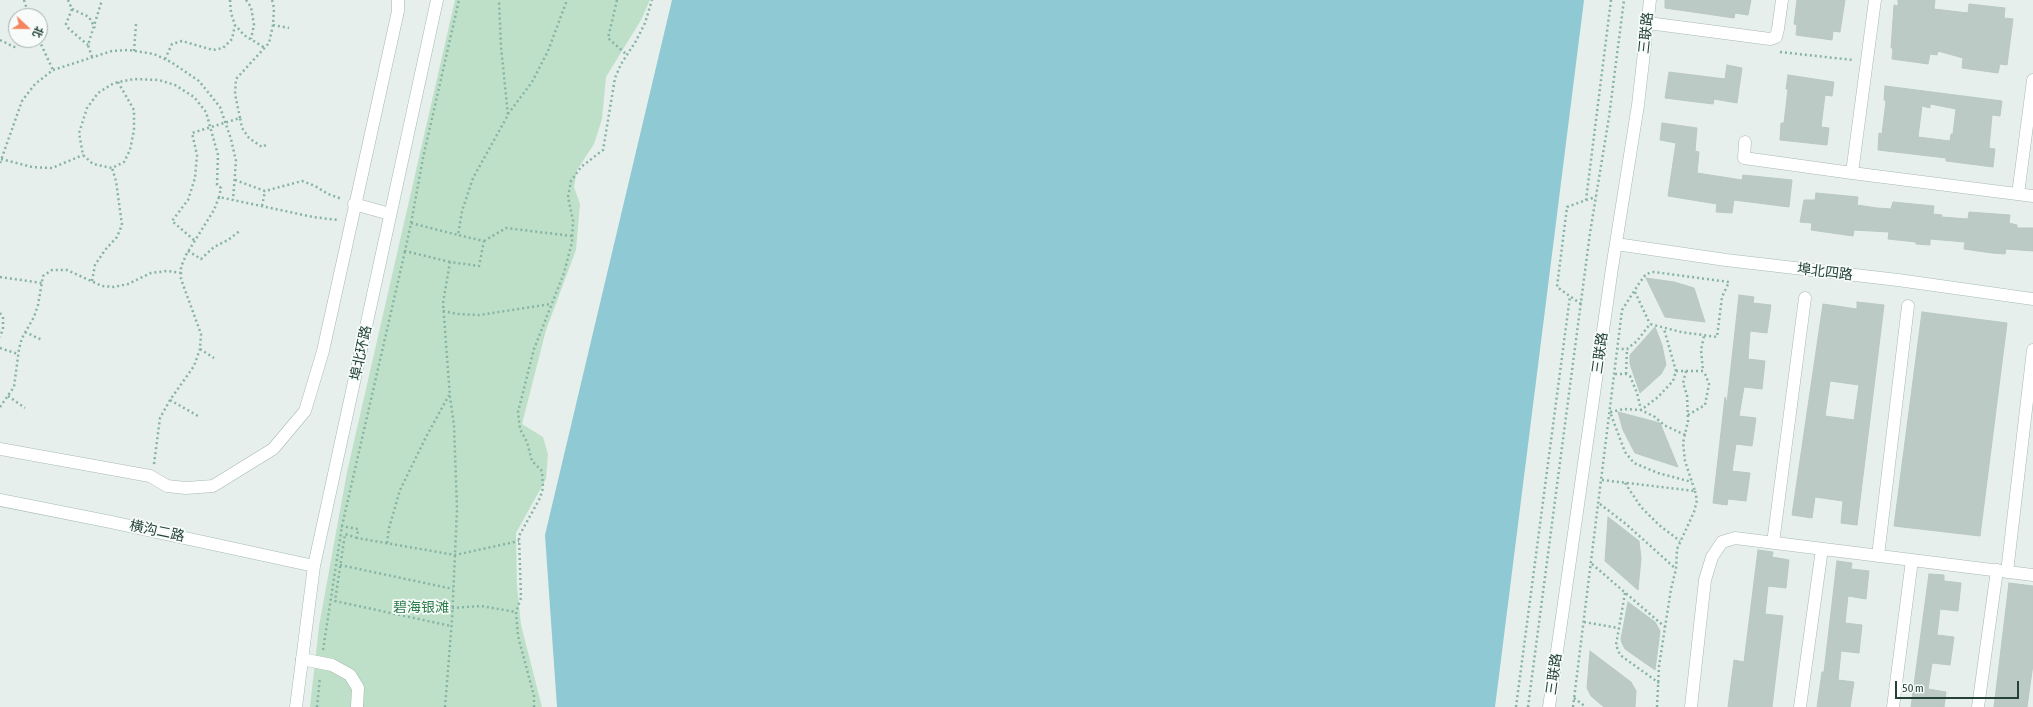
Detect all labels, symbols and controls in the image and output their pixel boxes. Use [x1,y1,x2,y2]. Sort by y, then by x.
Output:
north arrow [8,8,48,48]
street label: 三联路 [1635,11,1657,55]
text: 北 [31,25,46,39]
street label: 埠北四路 [1796,260,1854,284]
street label: 埠北环路 [347,324,375,382]
street label: 三联路 [1589,331,1611,375]
street label: 横沟二路 [128,517,186,545]
park label: 碧海银滩 [393,600,449,616]
street label: 三联路 [1543,652,1565,696]
scale bar [1897,673,2021,699]
text: 50 m [1902,681,1924,695]

